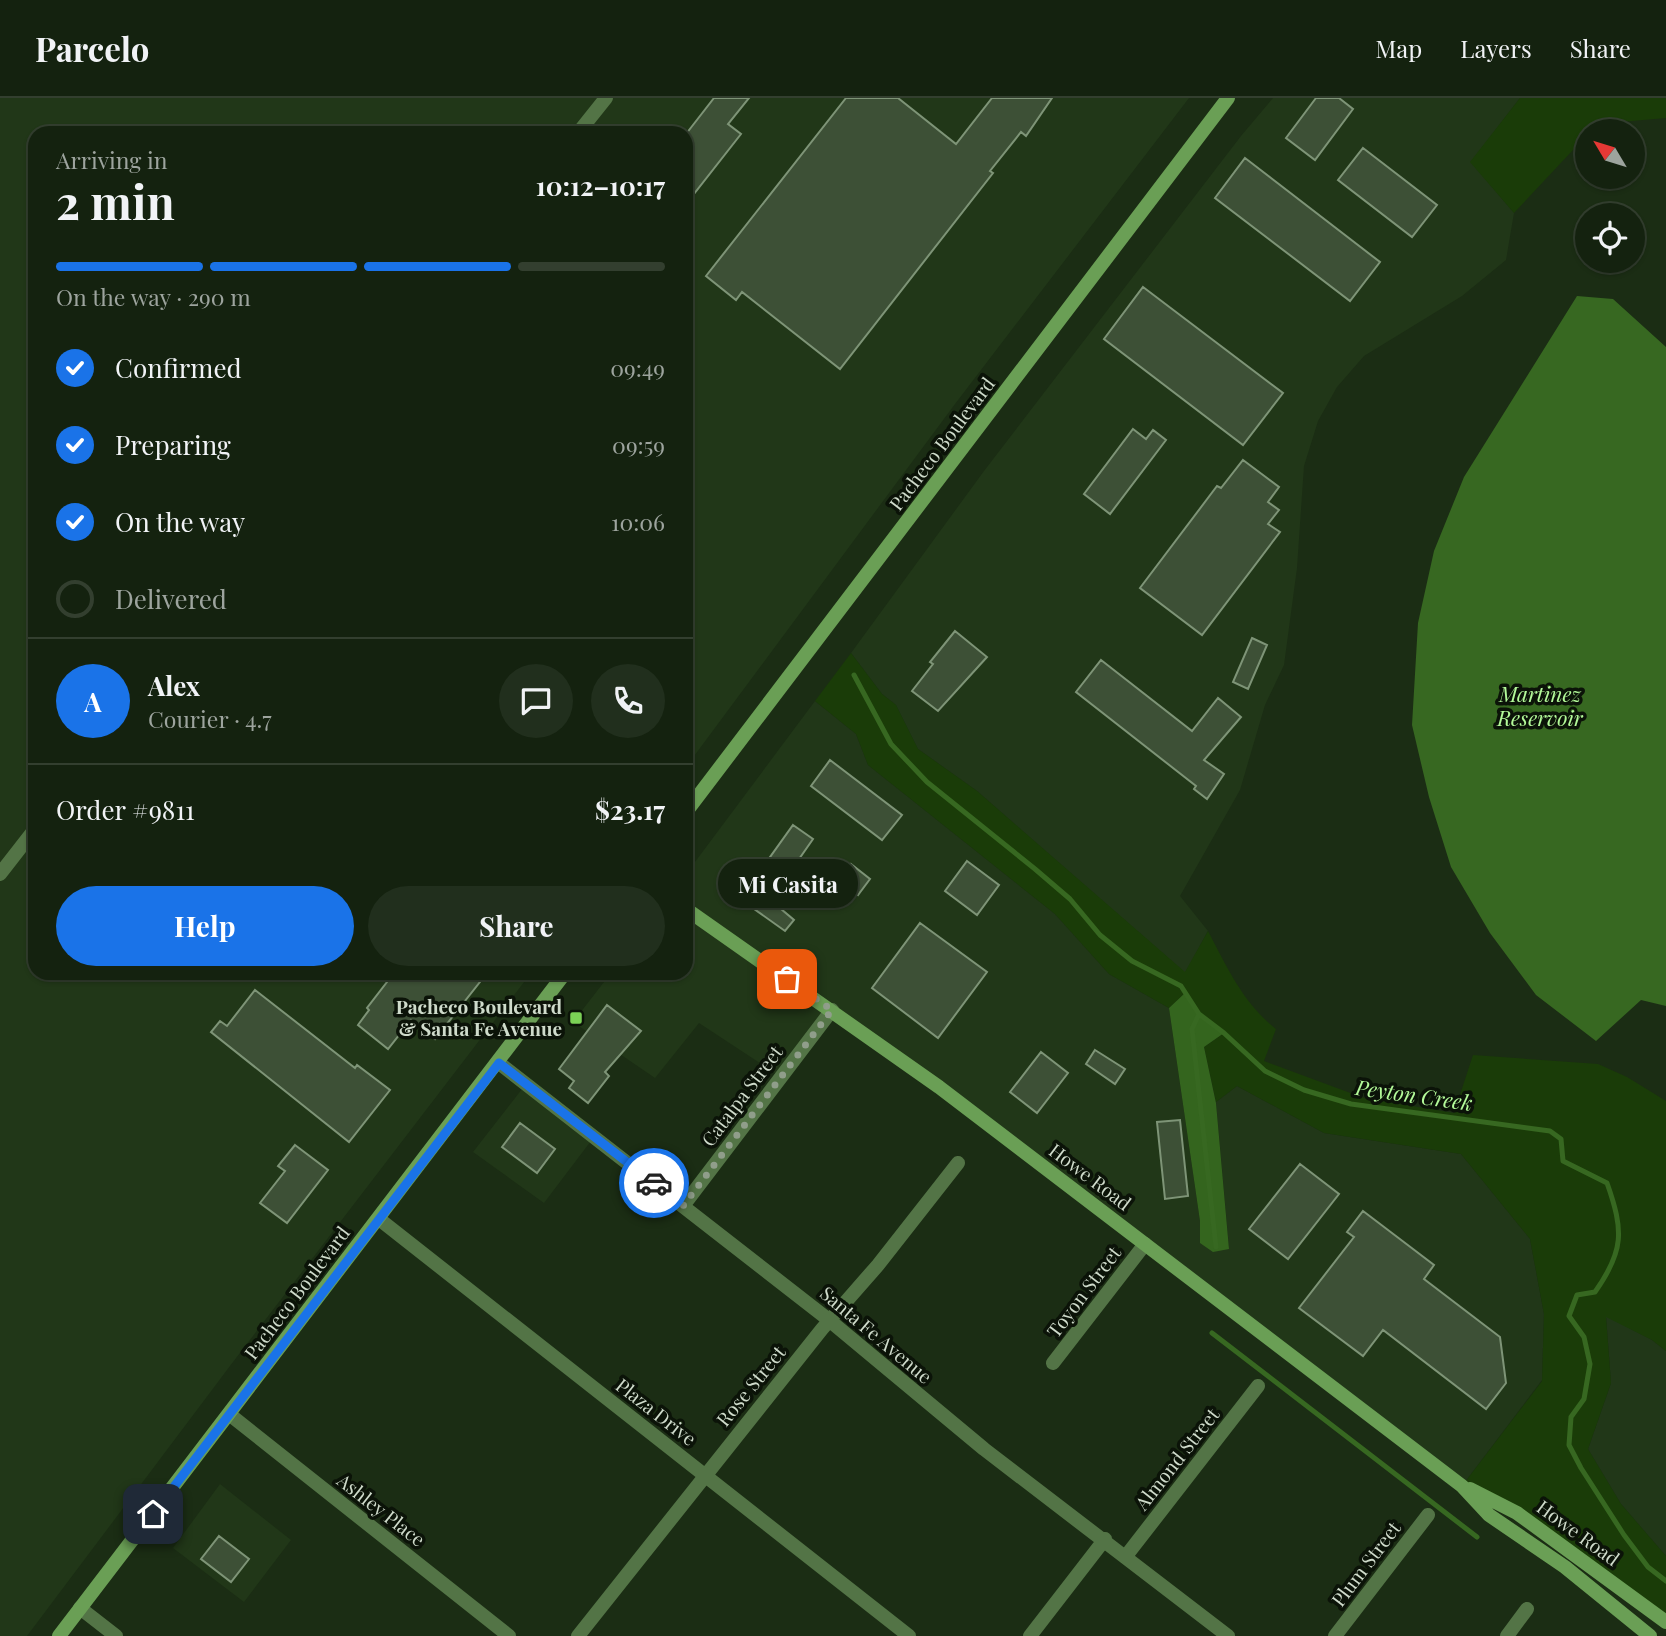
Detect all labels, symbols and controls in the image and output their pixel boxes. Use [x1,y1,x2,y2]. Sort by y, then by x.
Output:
text: Parcelo [35,26,149,70]
text: Map [1376,32,1422,64]
text: Layers [1460,32,1532,64]
text: Share [1570,32,1631,64]
north arrow [1575,119,1645,189]
map controls [1575,119,1645,273]
text: Arriving in [56,144,168,175]
text: 10:12–10:17 [536,168,665,203]
text: 2 min [56,170,175,232]
button: locate [1575,203,1645,273]
text: On the way · 290 m [56,281,251,312]
icon: check [56,349,94,387]
text: Confirmed [115,350,242,385]
text: 09:49 [610,352,665,383]
street label: Pacheco Boulevard [882,371,1000,515]
icon: check [56,426,94,464]
text: Preparing [115,427,231,462]
text: 09:59 [612,429,665,460]
icon: check [56,503,94,541]
text: On the way [115,504,245,539]
text: 10:06 [611,506,665,537]
text: Delivered [115,581,227,616]
button: chat [499,664,573,738]
button: phone [591,664,665,738]
text: Alex [148,668,200,703]
water label: Martinez Reservoir [1496,679,1584,731]
text: A [84,684,102,719]
text: Courier · 4.7 [148,703,272,734]
text: Order #9811 [56,792,195,827]
text: $23.17 [595,792,665,827]
callout: Mi Casita [717,860,857,909]
text: Mi Casita [738,868,838,899]
button: Help [56,886,354,966]
button: Share [368,886,665,966]
pin [757,949,817,1009]
icon: bag [768,960,806,998]
place label: Pacheco Boulevard & Santa Fe Avenue [396,993,563,1041]
marker: Pacheco Boulevard & Santa Fe Avenue [568,1010,584,1026]
street label: Catalpa Street [695,1039,788,1151]
water label: Peyton Creek [1353,1072,1475,1116]
street label: Howe Road [1044,1137,1137,1216]
courier [619,1148,689,1218]
icon: car [635,1164,673,1202]
street label: Pacheco Boulevard [237,1220,355,1364]
street label: Toyon Street [1040,1240,1126,1342]
street label: Santa Fe Avenue [815,1280,938,1389]
street label: Rose Street [710,1339,791,1431]
street label: Plaza Drive [611,1372,702,1451]
street label: Almond Street [1128,1402,1224,1516]
street label: Ashley Place [332,1466,431,1552]
pin [123,1484,183,1544]
street label: Howe Road [1532,1493,1625,1571]
icon: home [134,1495,172,1533]
street label: Plum Street [1325,1515,1406,1611]

